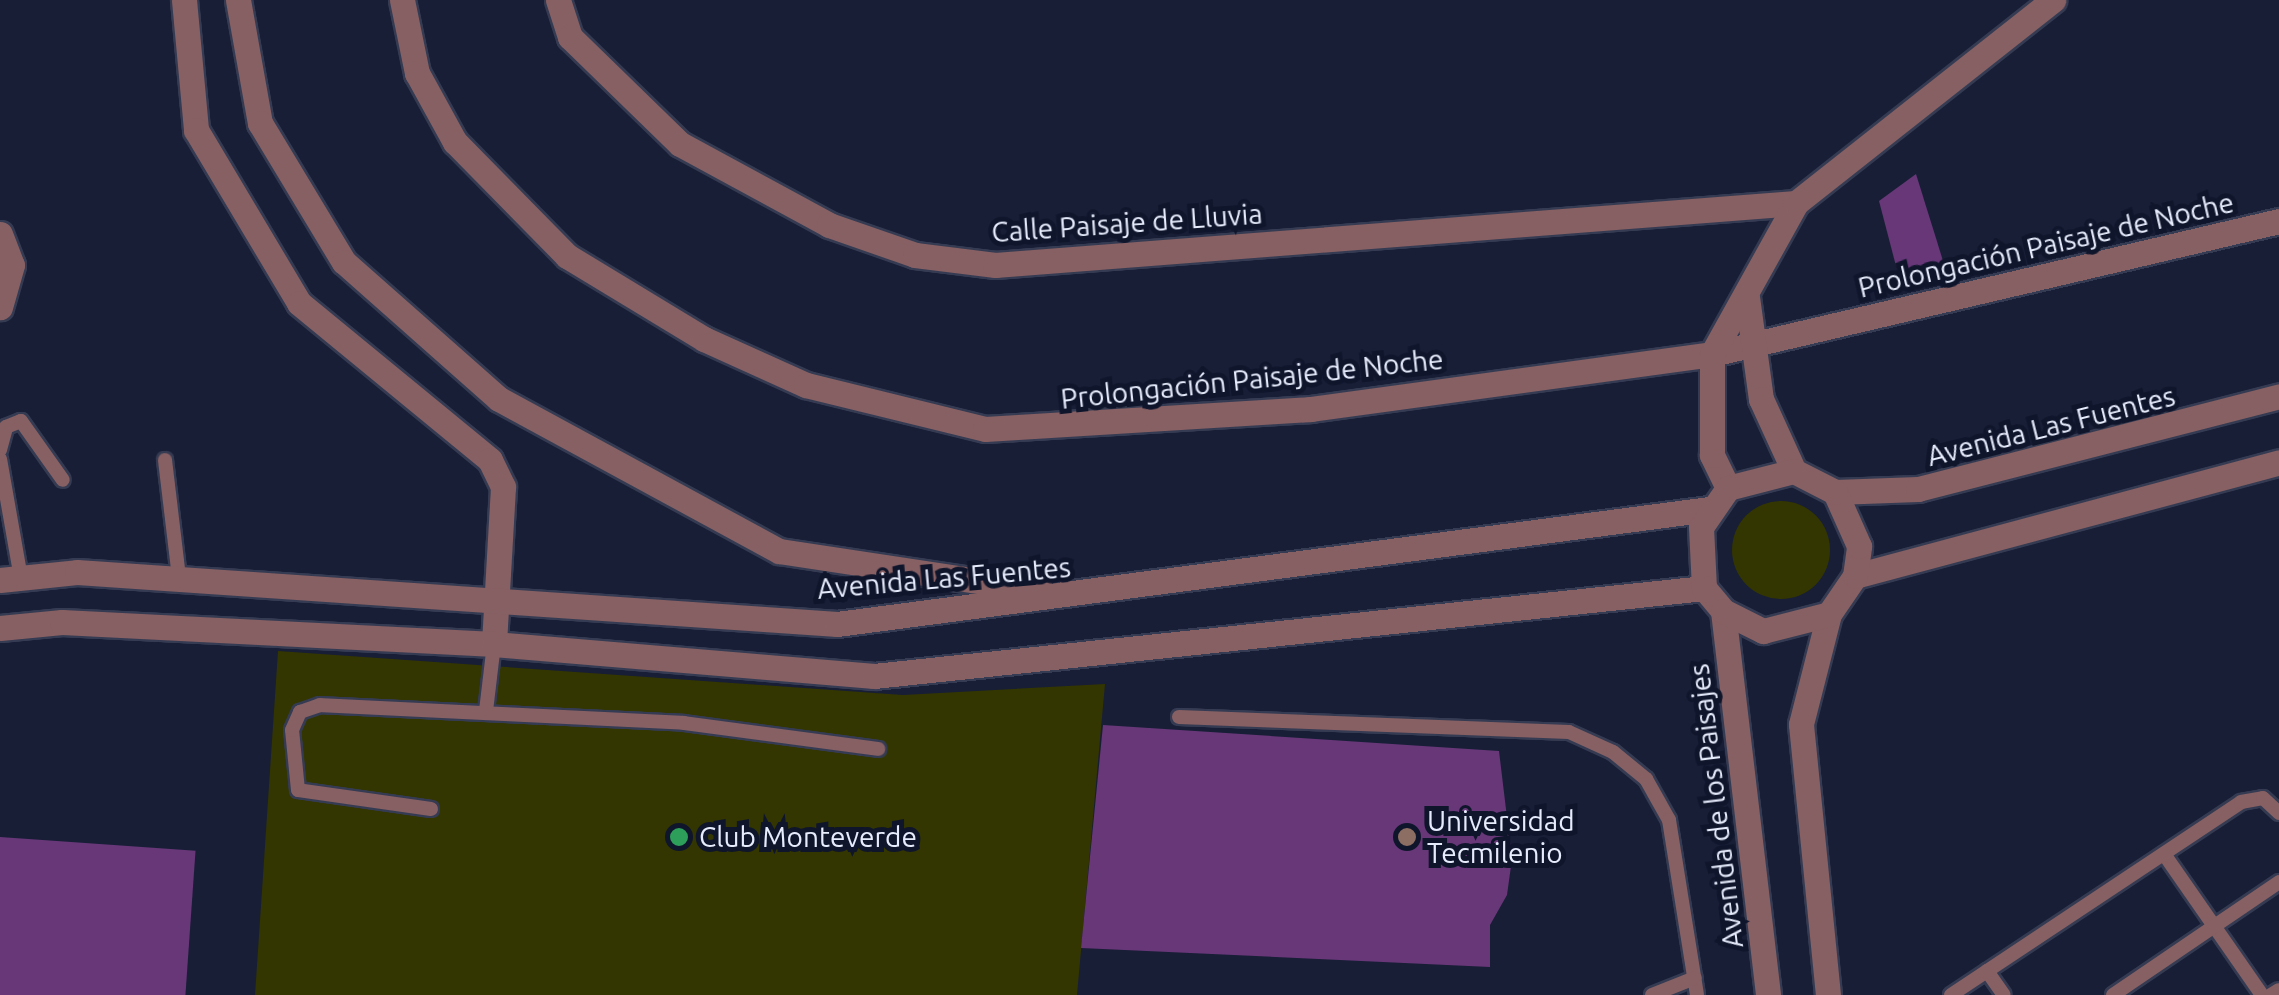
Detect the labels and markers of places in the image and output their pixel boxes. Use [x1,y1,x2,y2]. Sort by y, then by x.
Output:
place label: Universidad Tecmilenio [1427,804,1575,870]
place label: Club Monteverde [699,820,917,854]
marker: Club Monteverde [668,826,690,848]
marker: Universidad Tecmilenio [1396,826,1418,848]

